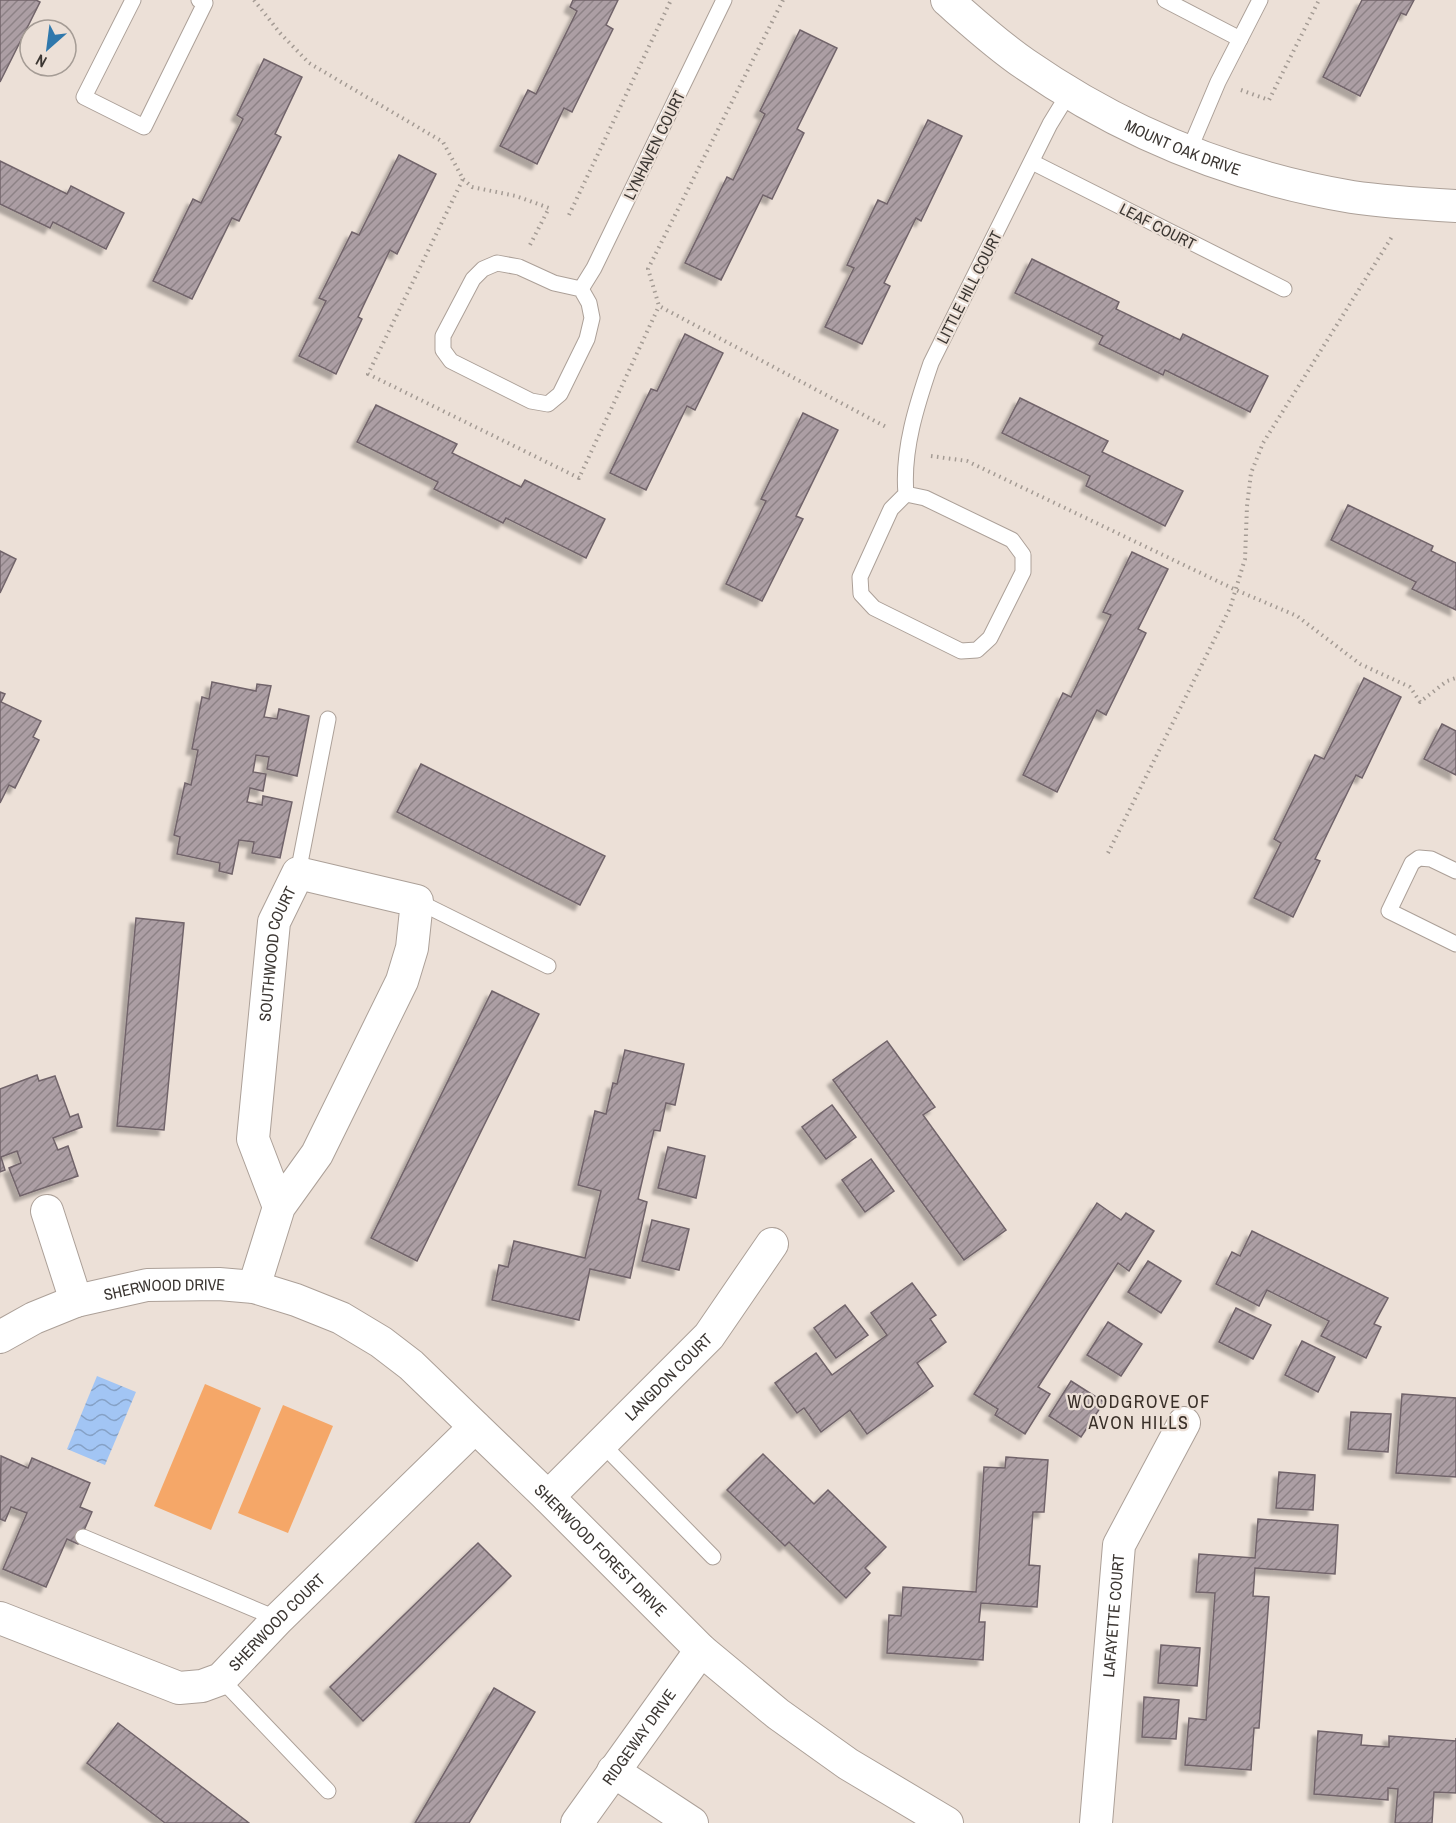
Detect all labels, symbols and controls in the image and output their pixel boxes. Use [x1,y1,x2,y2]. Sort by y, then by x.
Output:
north arrow [18,18,78,78]
text: N [32,49,50,73]
street label: LYNHAVEN COURT [618,87,690,203]
street label: MOUNT OAK DRIVE [1121,114,1243,180]
street label: LEAF COURT [1116,197,1200,255]
street label: LITTLE HILL COURT [931,227,1007,347]
street label: SOUTHWOOD COURT [253,883,301,1022]
street label: SHERWOOD DRIVE [101,1273,226,1305]
street label: LANGDON COURT [620,1328,717,1425]
district label: WOODGROVE OF AVON HILLS [1067,1389,1211,1435]
street label: SHERWOOD FOREST DRIVE [530,1479,672,1621]
street label: LAFAYETTE COURT [1097,1553,1129,1678]
street label: SHERWOOD COURT [223,1569,329,1676]
street label: RIDGEWAY DRIVE [597,1684,681,1789]

